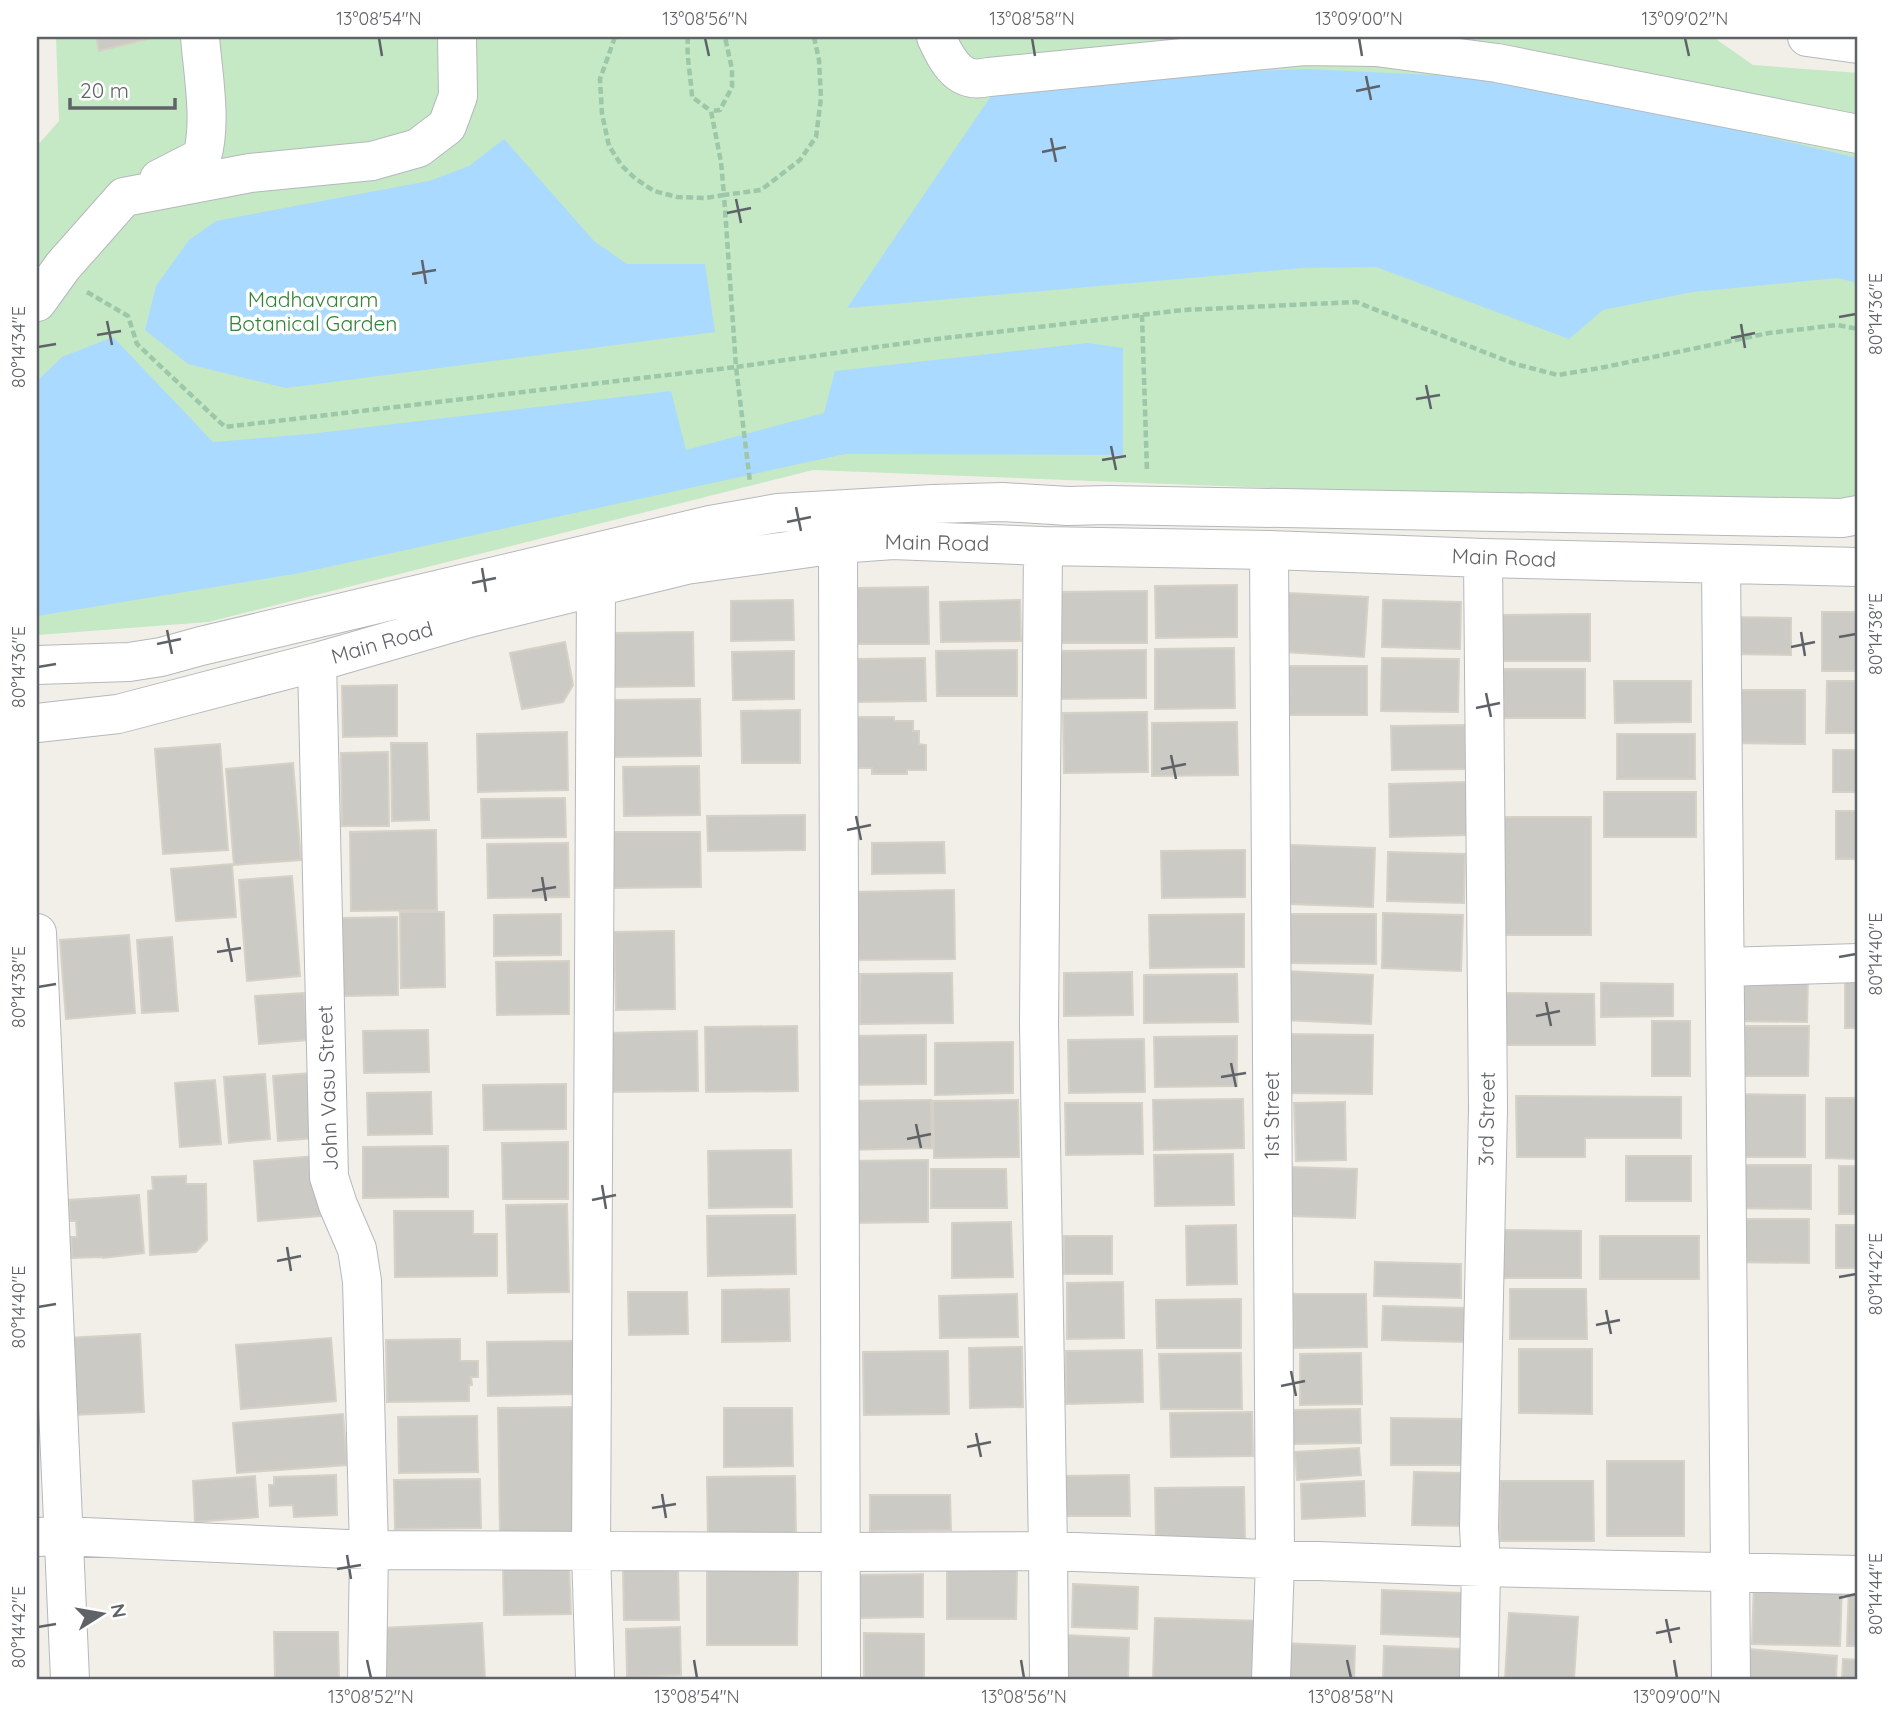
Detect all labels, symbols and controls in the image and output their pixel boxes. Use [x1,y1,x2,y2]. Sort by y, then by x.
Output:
text: 13°08'54"N [336,7,422,30]
text: 13°08'56"N [662,7,748,30]
text: 13°08'58"N [989,7,1075,30]
text: 13°09'00"N [1315,7,1403,30]
text: 13°09'02"N [1642,7,1728,30]
scale bar [70,66,175,110]
text: 20 m [80,77,129,103]
text: 80°14'36"E [1864,273,1887,355]
park label: Madhavaram Botanical Garden [229,286,397,336]
text: 80°14'34"E [7,306,30,388]
street label: Main Road [885,528,990,556]
street label: Main Road [1451,542,1557,572]
text: 80°14'38"E [1864,593,1887,675]
street label: Main Road [328,615,436,669]
text: 80°14'36"E [7,626,30,708]
text: 80°14'40"E [1864,912,1887,996]
text: 80°14'38"E [7,946,30,1028]
street label: John Vasu Street [311,1005,343,1171]
street label: 1st Street [1258,1071,1284,1159]
street label: 3rd Street [1472,1072,1500,1166]
text: 80°14'42"E [1864,1233,1887,1315]
text: 80°14'40"E [7,1265,30,1349]
text: 80°14'44"E [1864,1553,1887,1635]
north arrow [66,1580,136,1650]
text: 80°14'42"E [7,1586,30,1668]
text: N [106,1602,132,1620]
text: 13°08'52"N [328,1685,414,1708]
text: 13°08'54"N [654,1685,740,1708]
text: 13°08'56"N [981,1685,1067,1708]
text: 13°08'58"N [1308,1685,1394,1708]
text: 13°09'00"N [1633,1685,1721,1708]

